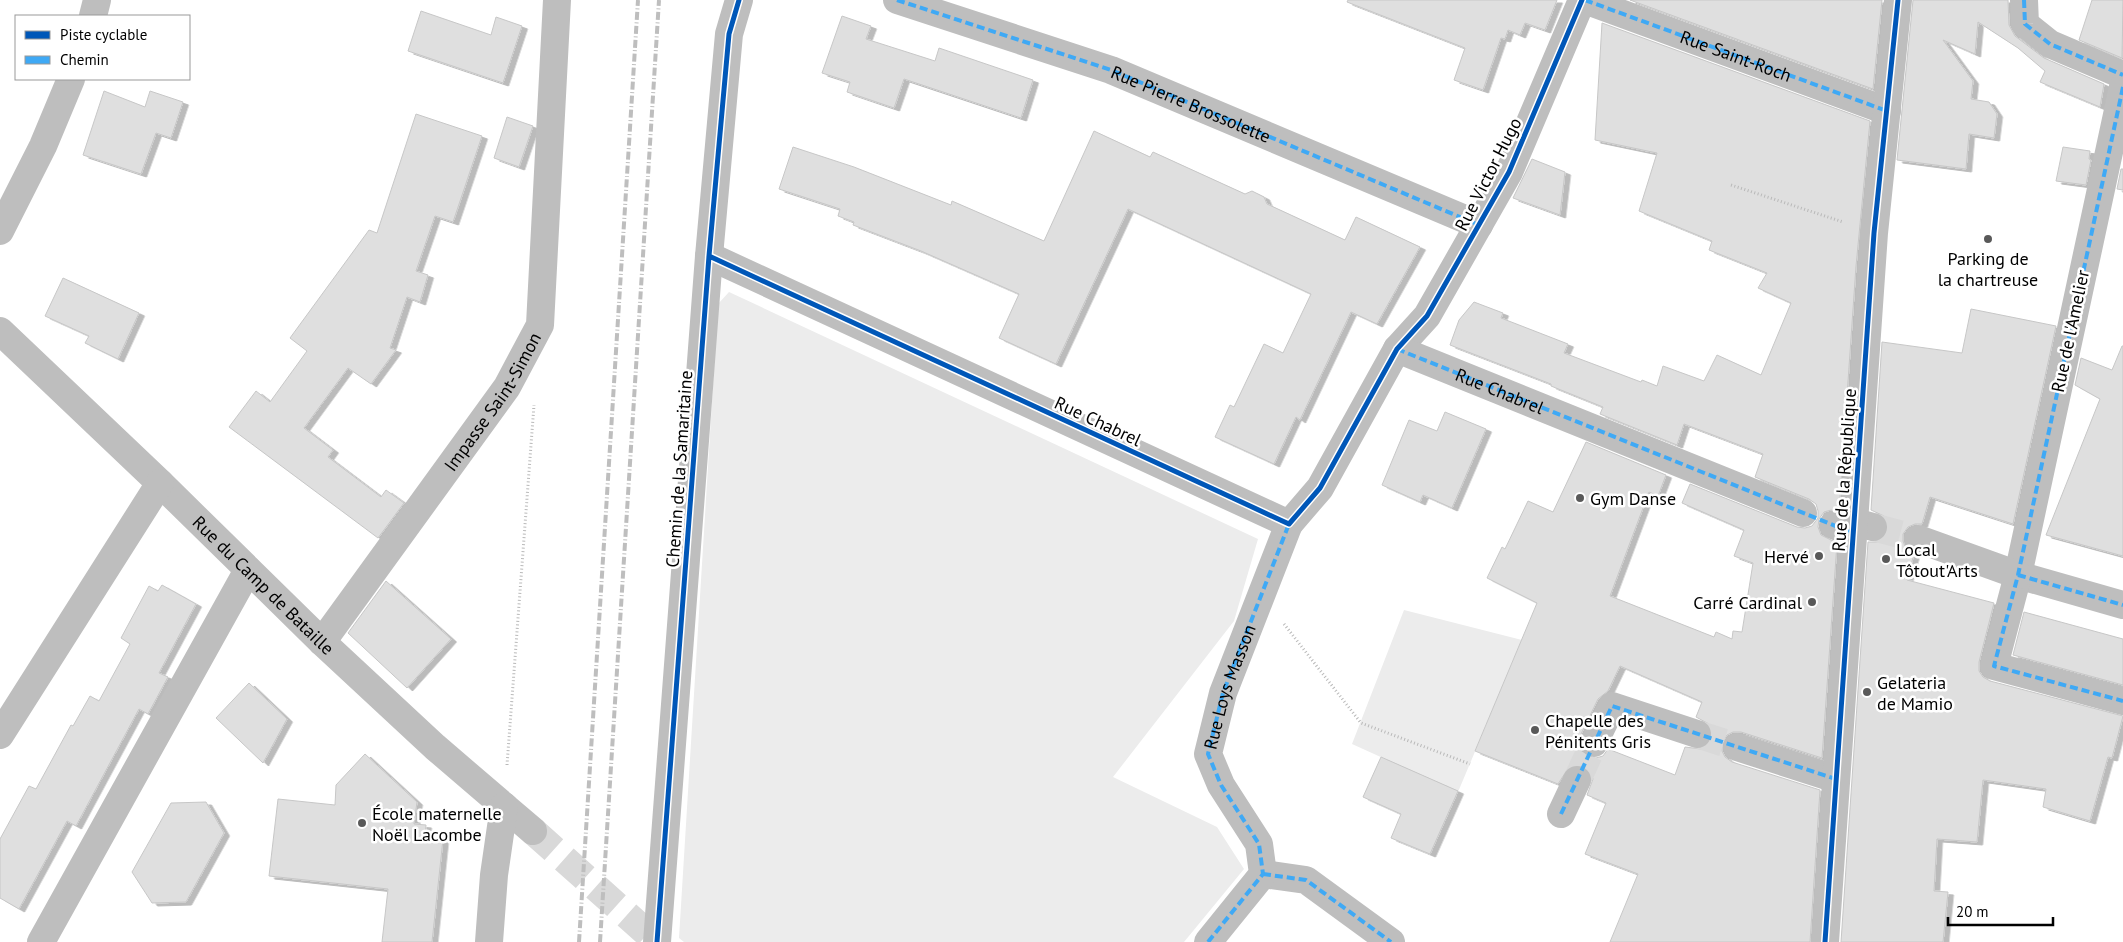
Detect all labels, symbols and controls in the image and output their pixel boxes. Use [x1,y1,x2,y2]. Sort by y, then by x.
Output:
legend [15,15,190,80]
text: Piste cyclable [60,25,147,44]
street label: Rue Saint-Roch [1677,25,1795,87]
text: Chemin [60,50,109,69]
street label: Rue Pierre Brossolette [1108,60,1274,148]
street label: Rue Victor Hugo [1450,113,1526,235]
marker: Parking de la chartreuse [1982,233,1994,245]
place label: Parking de la chartreuse [1938,247,2038,291]
street label: Rue de l'Amelier [2046,268,2094,394]
street label: Impasse Saint-Simon [439,328,546,475]
street label: Rue Chabrel [1452,362,1548,419]
street label: Chemin de la Samaritaine [661,370,697,568]
street label: Rue de la République [1827,388,1861,552]
street label: Rue Chabrel [1051,391,1146,451]
place label: Gym Danse [1590,487,1676,510]
marker: Gym Danse [1574,492,1586,504]
street label: Rue du Camp de Bataille [188,510,339,659]
place label: Local Tôtout'Arts [1896,538,1978,582]
place label: Hervé [1764,545,1809,568]
marker: Hervé [1813,550,1825,562]
marker: Local Tôtout'Arts [1880,553,1892,565]
place label: Carré Cardinal [1693,591,1803,614]
marker: Carré Cardinal [1806,596,1818,608]
street label: Rue Loys Masson [1198,621,1260,752]
place label: Gelateria de Mamio [1877,671,1953,715]
marker: Gelateria de Mamio [1861,686,1873,698]
place label: Chapelle des Pénitents Gris [1545,709,1651,753]
marker: Chapelle des Pénitents Gris [1529,724,1541,736]
place label: École maternelle Noël Lacombe [372,802,502,846]
marker: École maternelle Noël Lacombe [356,817,368,829]
scale bar [1948,894,2053,926]
text: 20 m [1956,902,1989,921]

